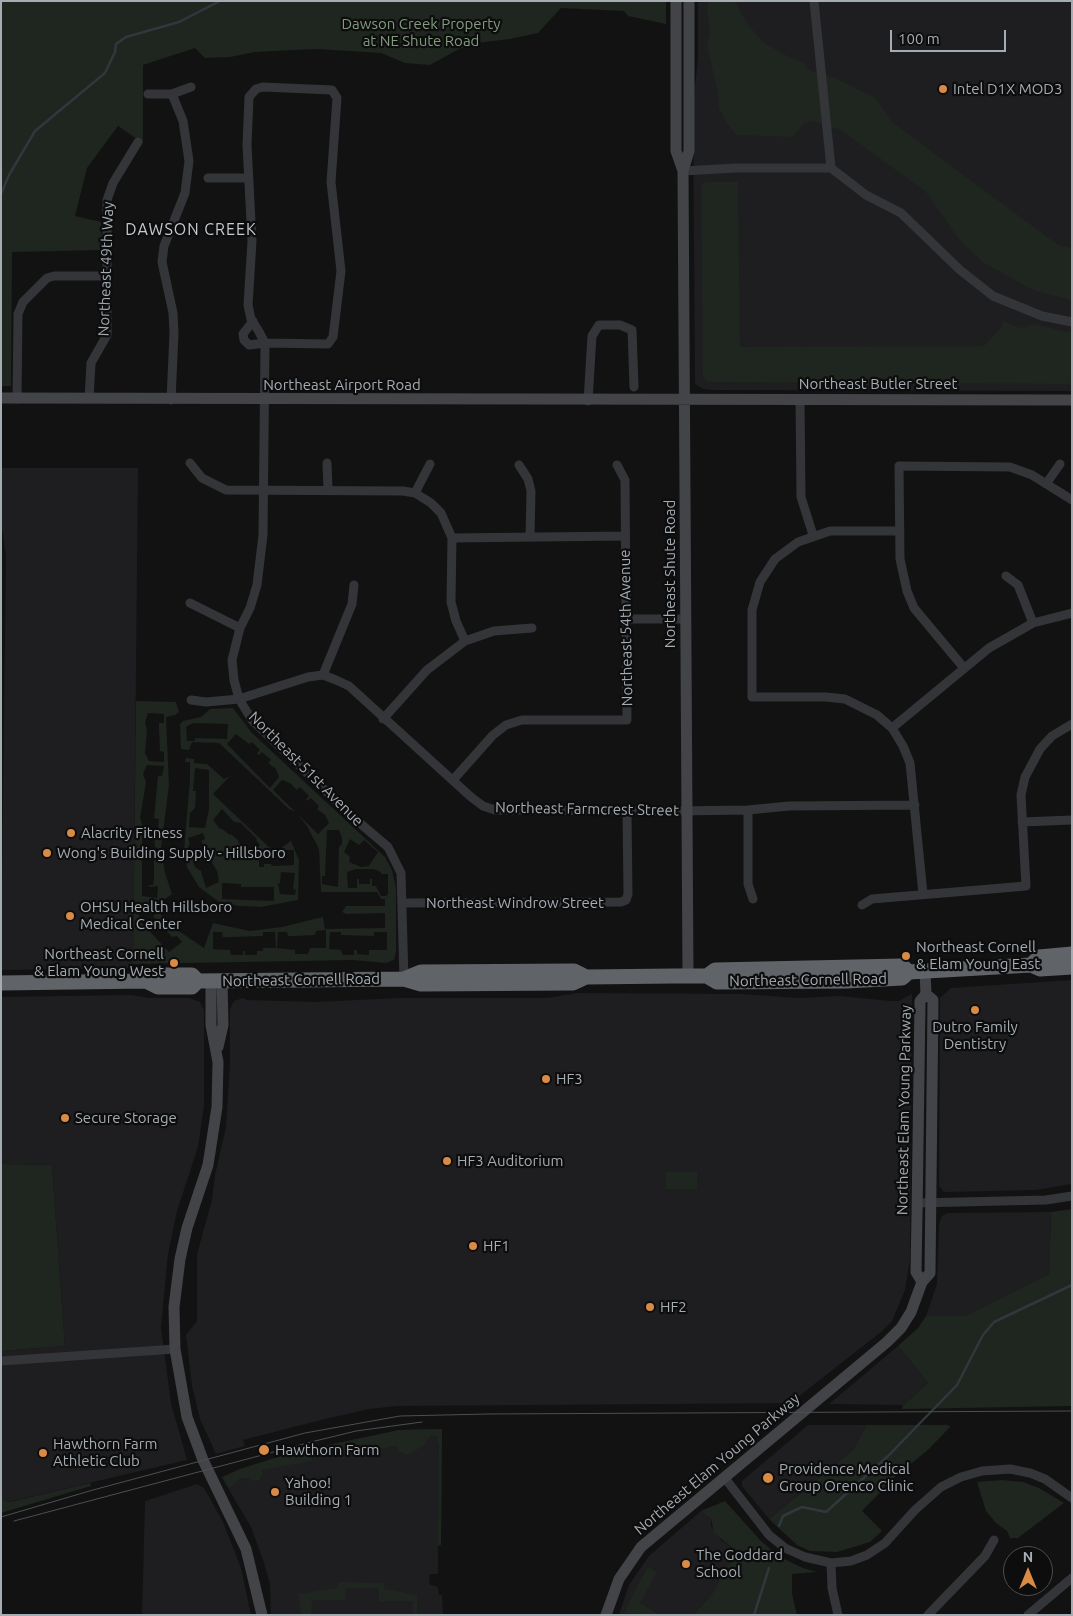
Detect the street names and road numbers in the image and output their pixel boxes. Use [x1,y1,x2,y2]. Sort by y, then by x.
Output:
street label: Northeast 49th Way [95,201,117,337]
street label: Northeast Butler Street [799,375,957,393]
street label: Northeast Airport Road [263,376,421,394]
street label: Northeast Shute Road [661,500,679,648]
street label: Northeast 54th Avenue [616,549,636,707]
street label: Northeast 51st Avenue [245,708,367,830]
street label: Northeast Farmcrest Street [495,798,679,820]
street label: Northeast Windrow Street [426,894,604,912]
street label: Northeast Cornell Road [222,970,380,990]
street label: Northeast Cornell Road [729,970,887,990]
street label: Northeast Elam Young Parkway [893,1005,915,1215]
street label: Northeast Elam Young Parkway [631,1390,803,1538]

